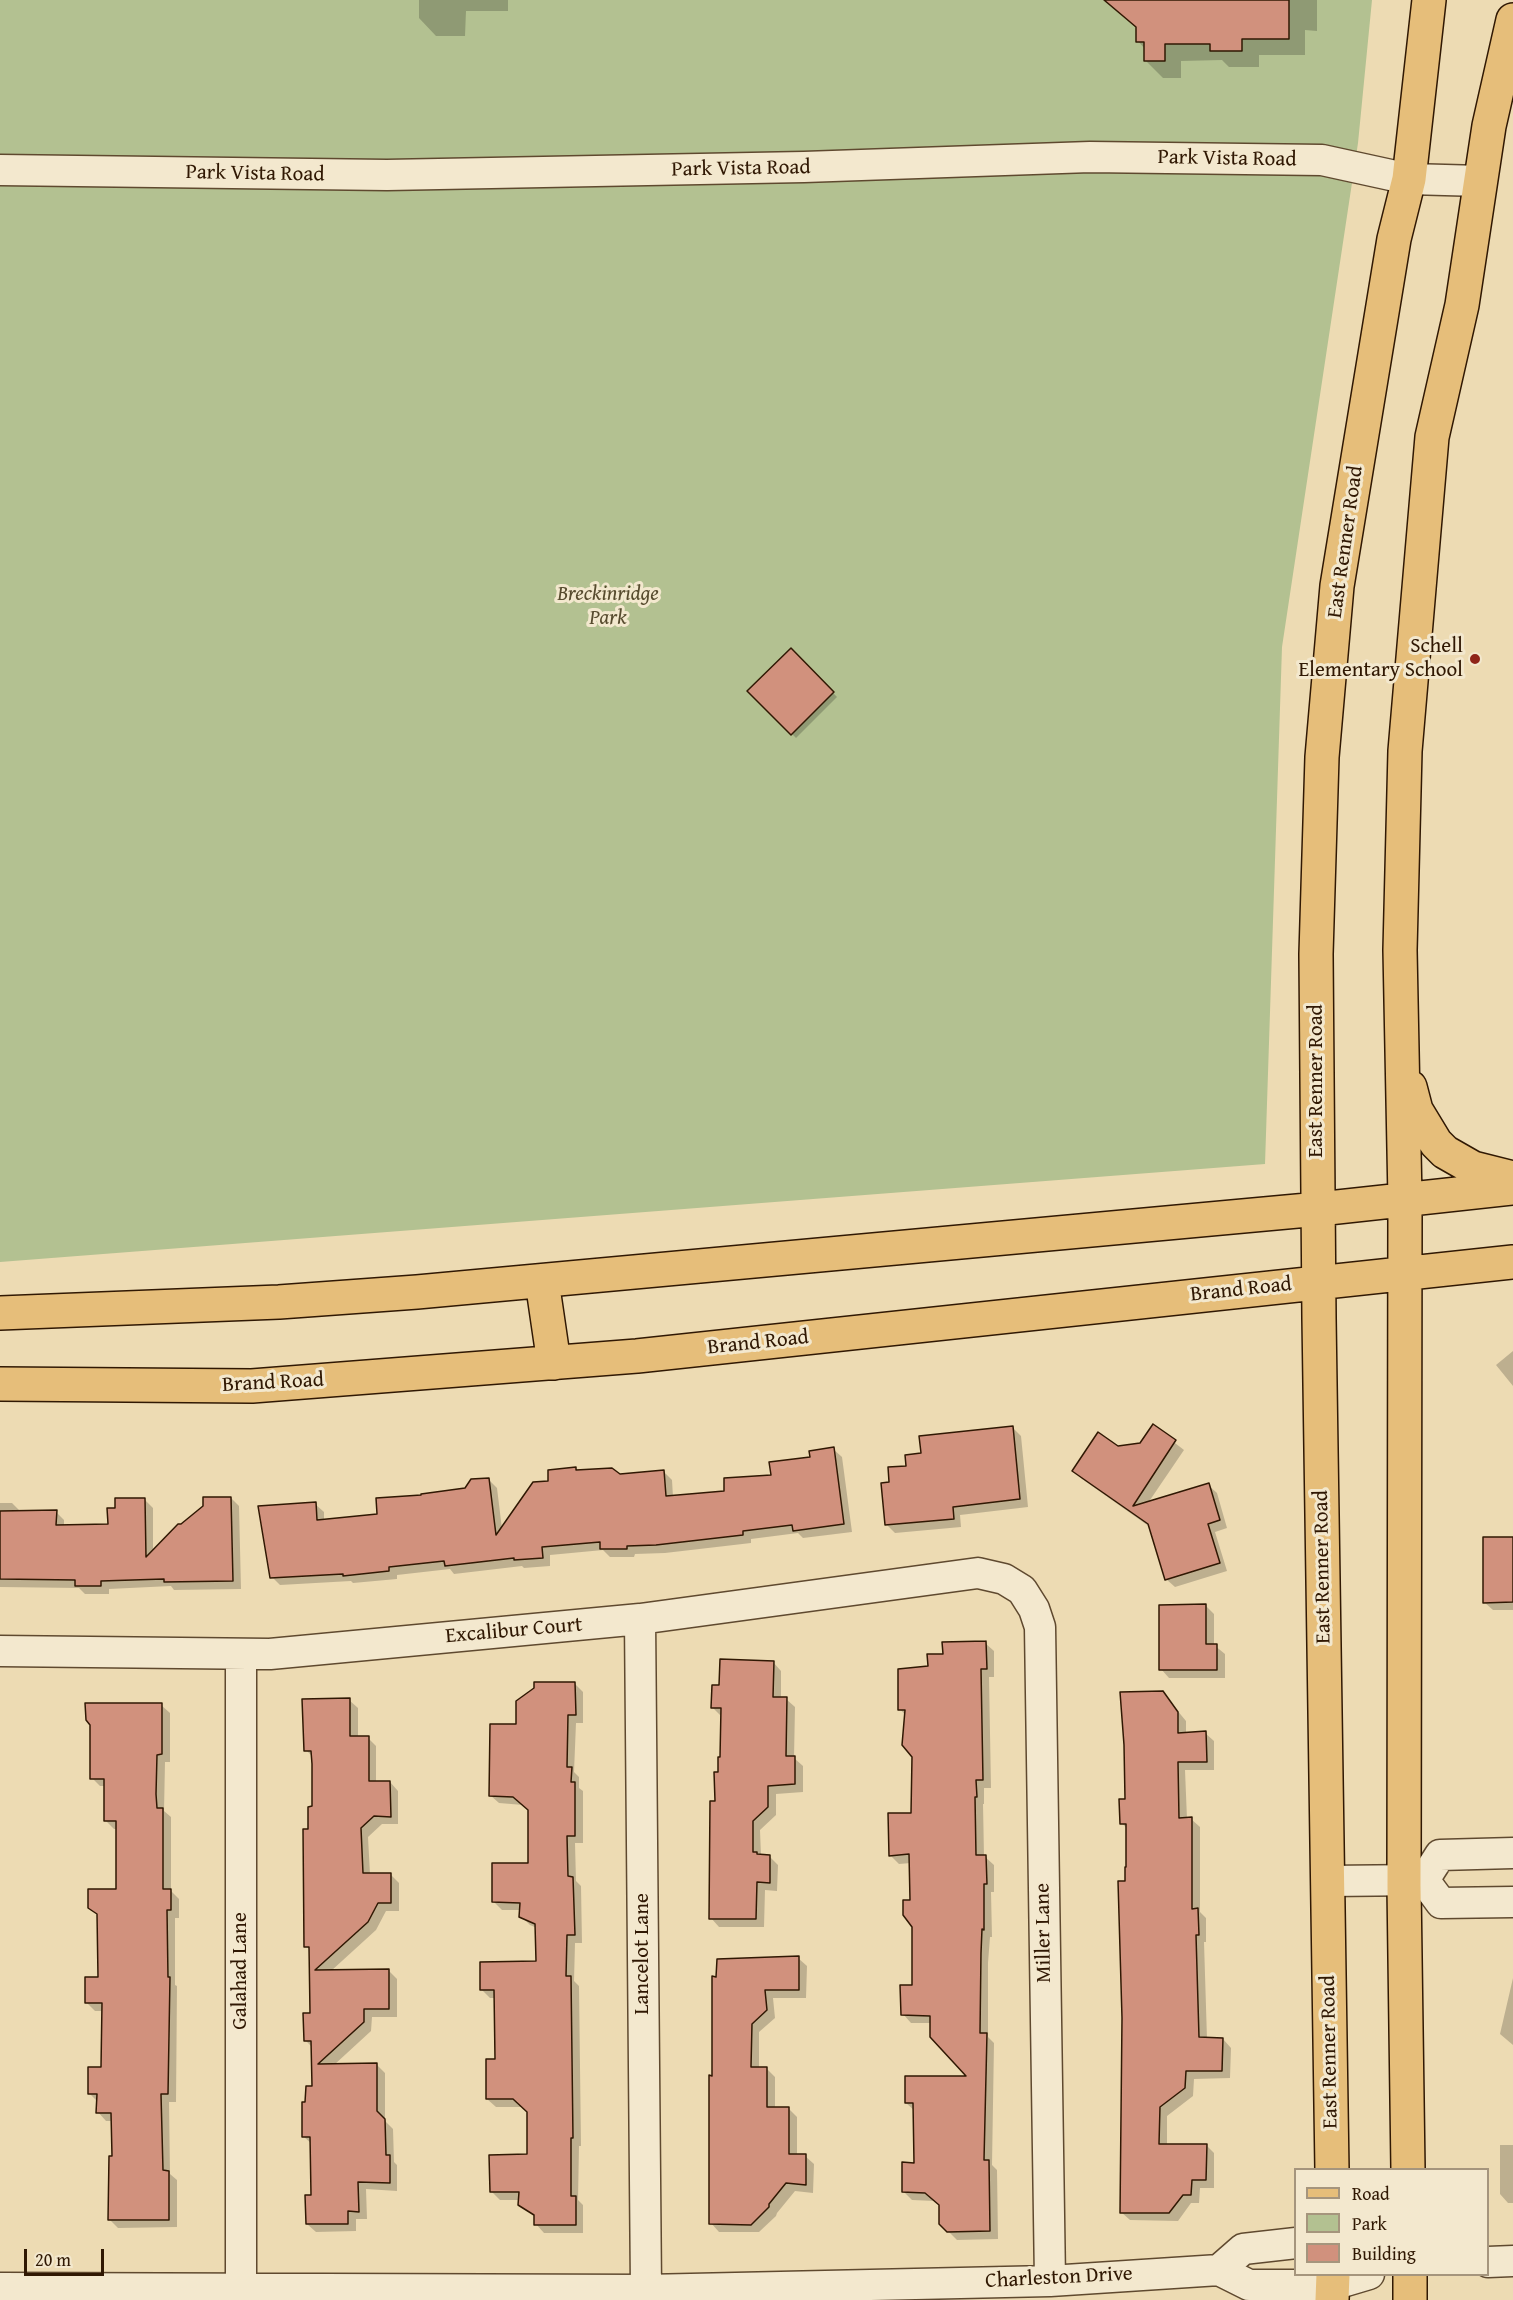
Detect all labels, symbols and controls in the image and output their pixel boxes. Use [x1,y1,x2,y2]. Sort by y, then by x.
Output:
street label: Park Vista Road [1157,145,1297,173]
street label: Park Vista Road [671,155,811,183]
street label: Park Vista Road [185,160,325,188]
street label: East Renner Road [1323,464,1369,620]
park label: Breckinridge Park [557,582,659,632]
place label: Schell Elementary School [1298,634,1463,684]
marker: Schell Elementary School [1468,652,1482,666]
street label: East Renner Road [1304,1004,1330,1158]
street label: Brand Road [1189,1272,1293,1308]
street label: Brand Road [706,1325,810,1361]
street label: Brand Road [221,1368,325,1398]
street label: East Renner Road [1309,1490,1337,1644]
street label: Excalibur Court [444,1612,584,1650]
street label: Miller Lane [1031,1883,1057,1983]
street label: Lancelot Lane [630,1893,656,2015]
street label: Galahad Lane [228,1912,254,2030]
street label: East Renner Road [1316,1975,1344,2129]
legend [1294,2168,1489,2276]
text: Road [1352,2180,1390,2207]
text: Park [1352,2210,1387,2237]
scale bar [27,2237,106,2275]
text: Building [1352,2240,1416,2267]
text: 20 m [35,2246,71,2273]
street label: Charleston Drive [985,2262,1133,2294]

